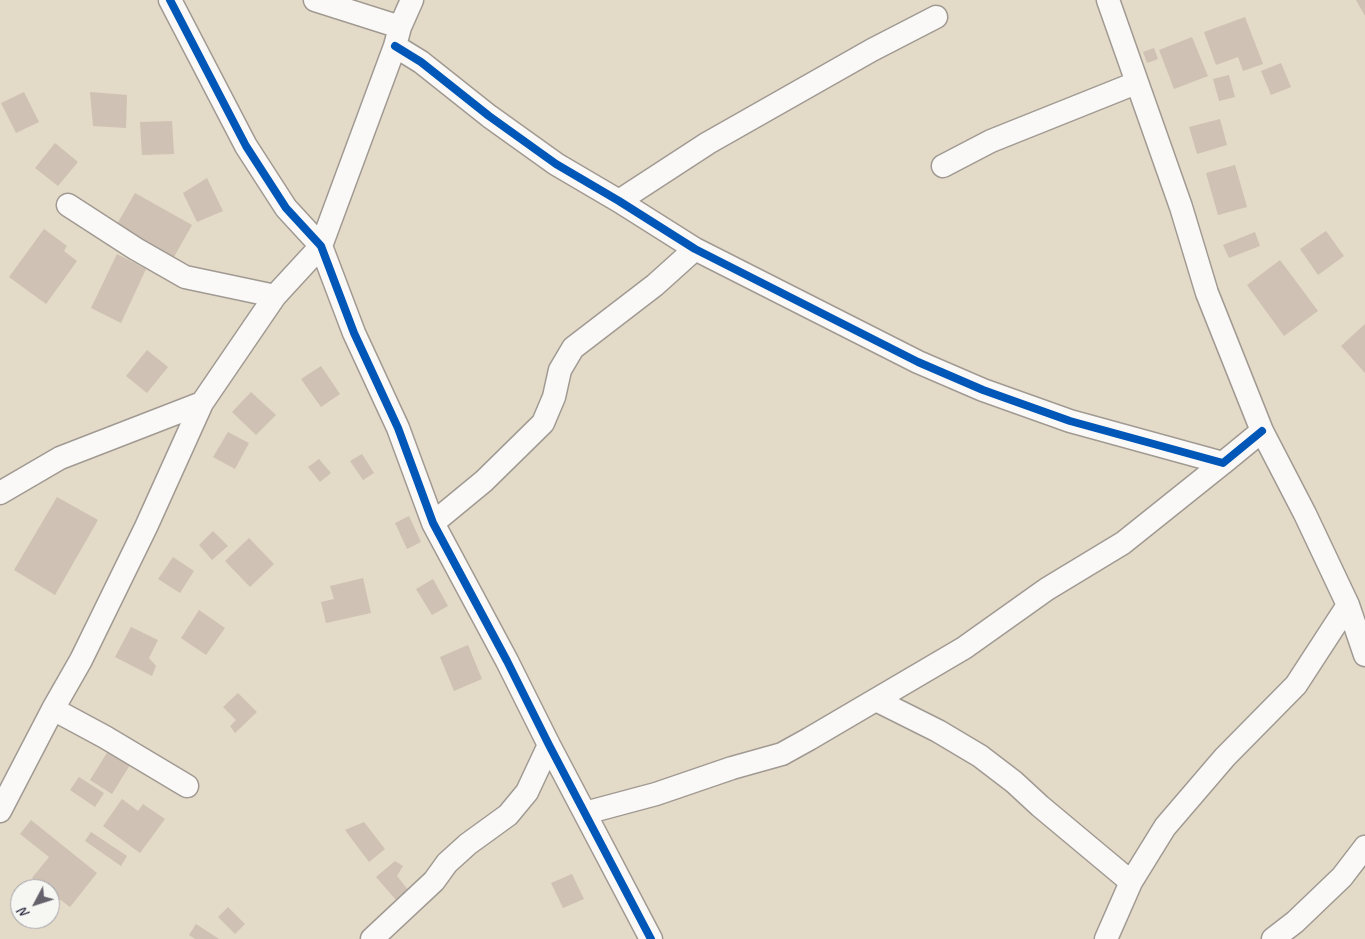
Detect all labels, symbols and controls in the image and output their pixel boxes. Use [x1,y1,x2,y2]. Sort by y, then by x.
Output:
north arrow [10,879,60,929]
text: N [15,905,33,922]

